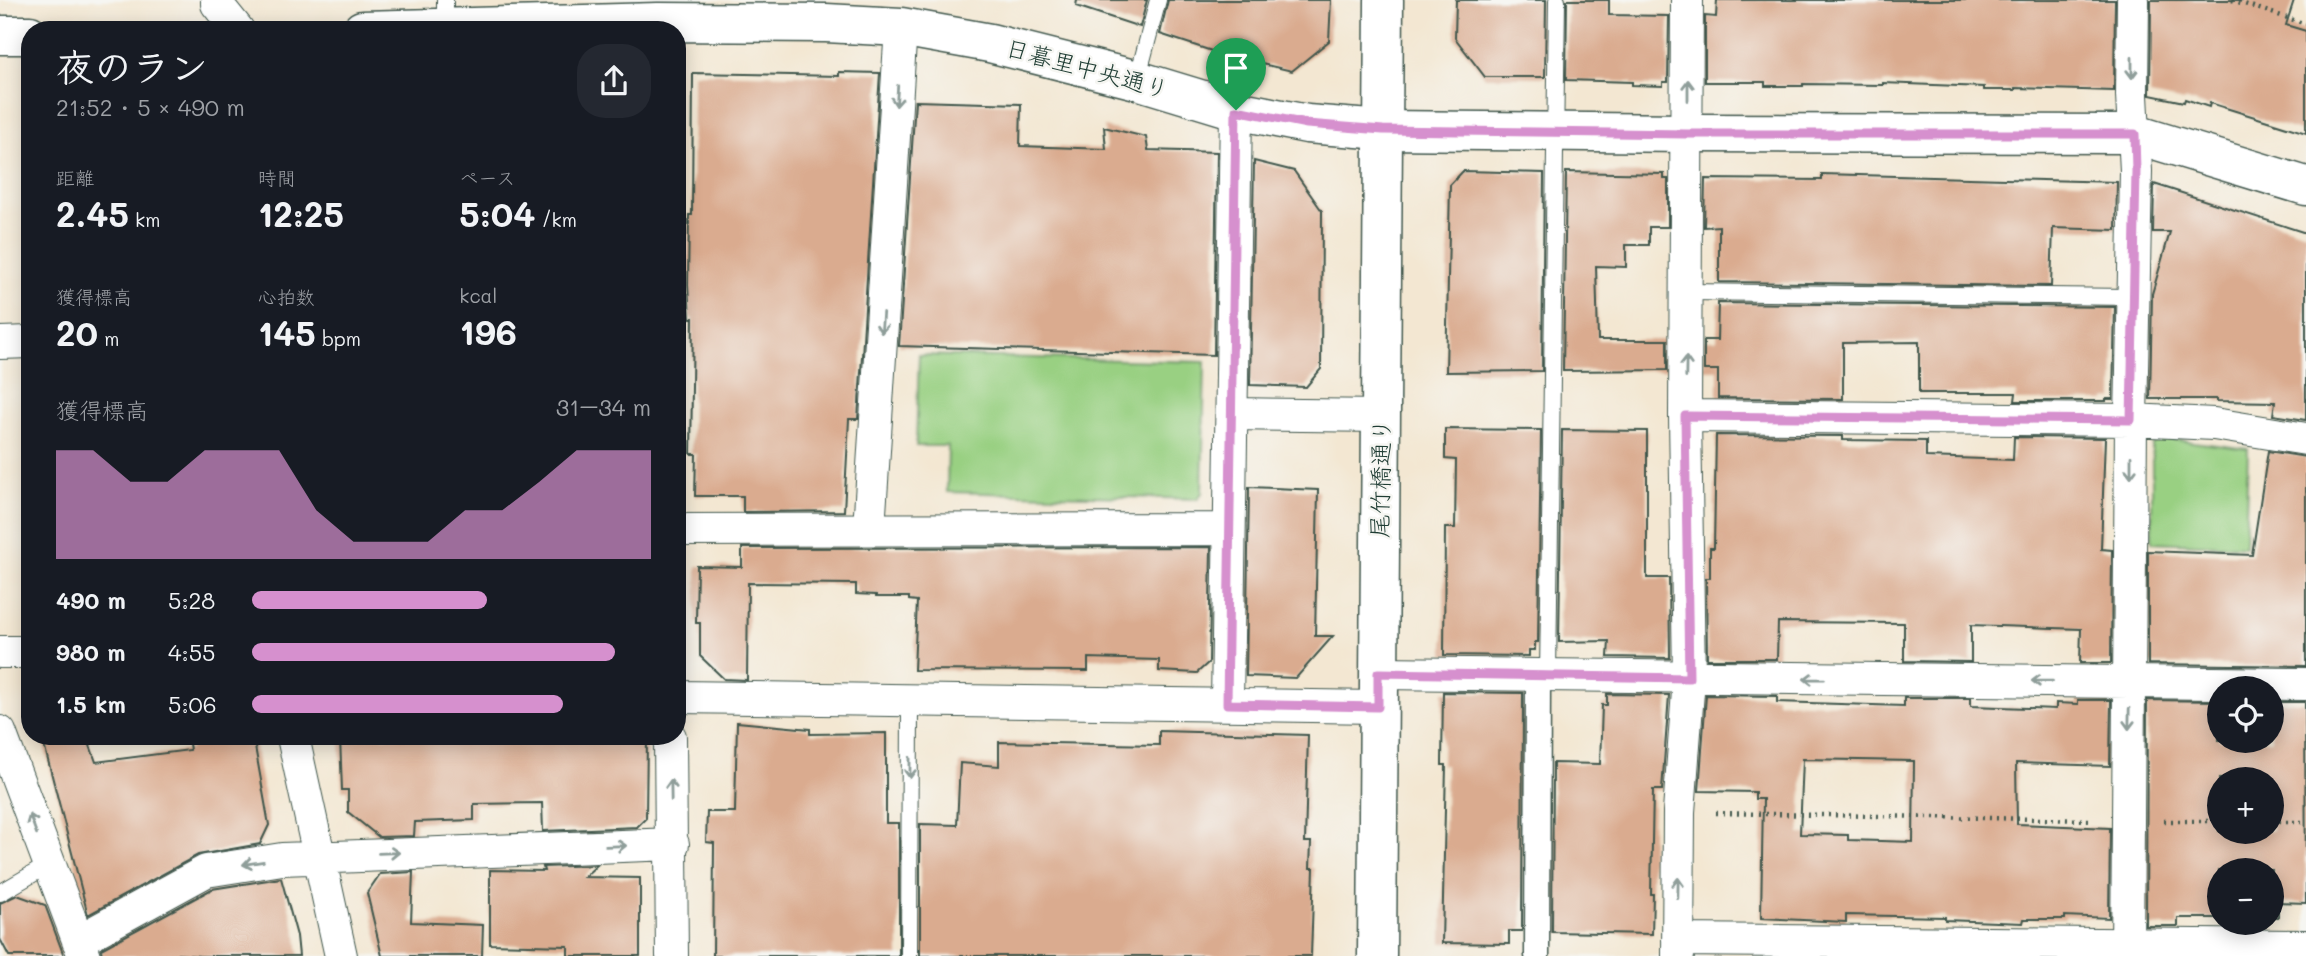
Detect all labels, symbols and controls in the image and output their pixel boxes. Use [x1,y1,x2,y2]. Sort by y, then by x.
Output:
street label: 日暮里中央通り [1002,31,1173,104]
pin [1206,38,1266,110]
text: 夜のラン [56,41,208,91]
button: share [577,44,651,118]
icon: arrive [1217,49,1255,87]
one-way arrow [2126,56,2139,79]
one-way arrow [1681,79,1695,102]
one-way arrow [890,84,903,106]
text: 21:52 · 5 × 490 m [56,92,245,122]
text: 距離 [56,165,94,190]
text: 時間 [258,165,296,190]
text: ペース [459,165,515,190]
text: 2.45 [56,190,129,236]
text: 12:25 [258,190,344,236]
text: 5:04 [459,190,536,236]
text: km [129,207,160,232]
text: /km [536,207,577,232]
text: kcal [459,283,497,308]
text: 獲得標高 [56,284,132,309]
text: 心拍数 [258,284,315,309]
text: 196 [459,308,517,354]
text: 20 [56,309,98,355]
text: 145 [258,309,316,355]
one-way arrow [876,311,889,334]
text: m [98,326,119,351]
text: bpm [316,326,361,351]
one-way arrow [1679,355,1693,378]
text: 31–34 m [556,392,651,422]
text: 獲得標高 [56,395,148,425]
street label: 尾竹橋通り [1363,418,1396,538]
one-way arrow [2124,455,2138,478]
text: 490 m [56,585,126,615]
text: 5:28 [168,585,215,615]
text: 980 m [56,637,125,667]
text: 4:55 [168,637,215,667]
one-way arrow [1803,672,1826,686]
one-way arrow [2031,674,2054,688]
map controls [2207,676,2284,935]
button: locate [2207,676,2284,753]
text: 1.5 km [56,689,126,719]
text: 5:06 [168,689,217,719]
one-way arrow [2122,707,2136,730]
one-way arrow [903,756,917,779]
button: + [2207,767,2284,844]
one-way arrow [665,779,678,802]
one-way arrow [26,813,38,835]
one-way arrow [604,839,627,852]
one-way arrow [377,847,400,860]
one-way arrow [242,857,265,870]
button: − [2207,858,2284,935]
one-way arrow [1672,877,1685,900]

